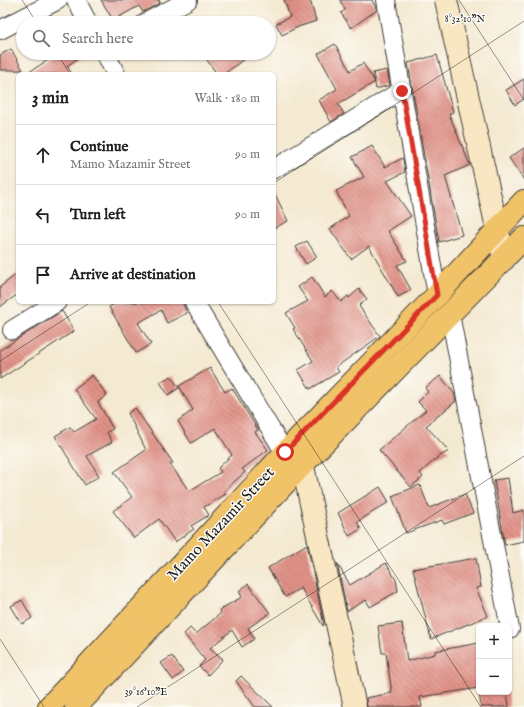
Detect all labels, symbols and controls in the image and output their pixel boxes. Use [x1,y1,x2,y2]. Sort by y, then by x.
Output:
text: 8°32'10"N [445,13,486,26]
search box [16,16,276,60]
icon: search [30,27,52,49]
text: Search here [62,29,133,48]
route end [393,82,411,100]
text: 3 min [32,88,69,109]
text: Walk · 180 m [195,90,260,107]
text: Continue [70,137,128,156]
icon: ahead [32,144,54,166]
text: 90 m [235,146,260,163]
text: Mamo Mazamir Street [70,156,191,173]
icon: left [32,204,54,226]
text: Turn left [70,205,126,224]
text: 90 m [235,206,260,223]
icon: arrive [32,264,54,286]
text: Arrive at destination [70,265,196,284]
route start [276,443,294,461]
street label: Mamo Mazamir Street [164,463,280,585]
map controls [476,623,512,695]
button: + [476,623,512,659]
button: − [476,659,512,695]
text: 39°16'10"E [125,686,167,699]

